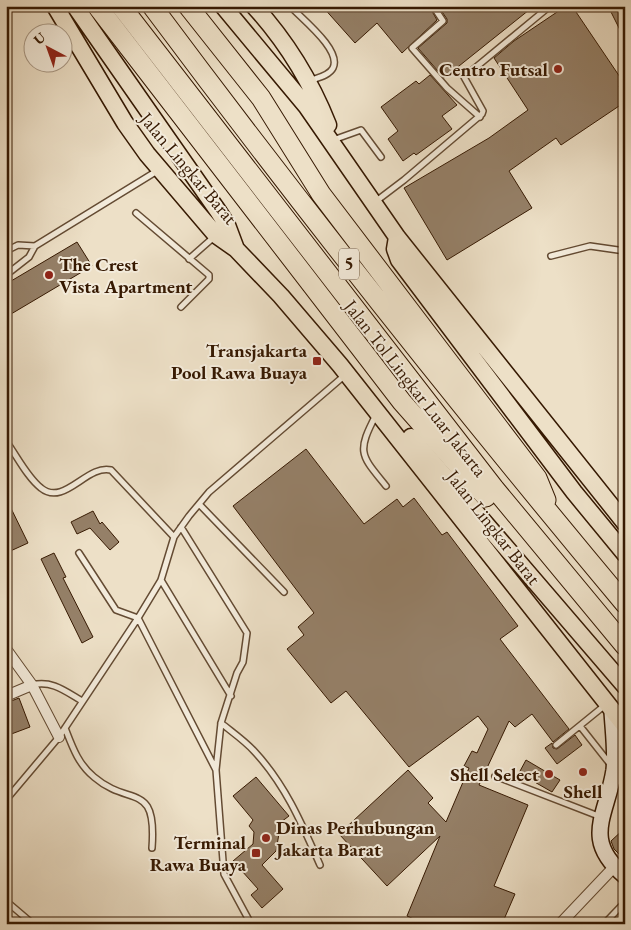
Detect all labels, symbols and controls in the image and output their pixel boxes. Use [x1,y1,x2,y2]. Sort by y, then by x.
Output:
north arrow [22,22,72,72]
text: U [30,28,50,48]
place label: Centro Futsal [439,57,549,82]
marker: Centro Futsal [552,63,564,75]
street label: Jalan Lingkar Barat [133,105,243,230]
road number: 5 [339,248,359,280]
place label: The Crest Vista Apartment [59,252,193,299]
marker: The Crest Vista Apartment [43,269,55,281]
street label: Jalan Tol Lingkar Luar Jakarta [337,293,493,482]
place label: Transjakarta Pool Rawa Buaya [171,338,308,385]
marker: Transjakarta Pool Rawa Buaya [311,355,323,367]
street label: Jalan Lingkar Barat [440,463,546,590]
place label: Shell Select [450,762,539,787]
marker: Shell [577,766,589,778]
marker: Shell Select [543,768,555,780]
place label: Shell [564,779,603,804]
place label: Dinas Perhubungan Jakarta Barat [274,815,435,862]
place label: Terminal Rawa Buaya [150,830,247,877]
marker: Dinas Perhubungan Jakarta Barat [260,832,272,844]
marker: Terminal Rawa Buaya [250,847,262,859]

